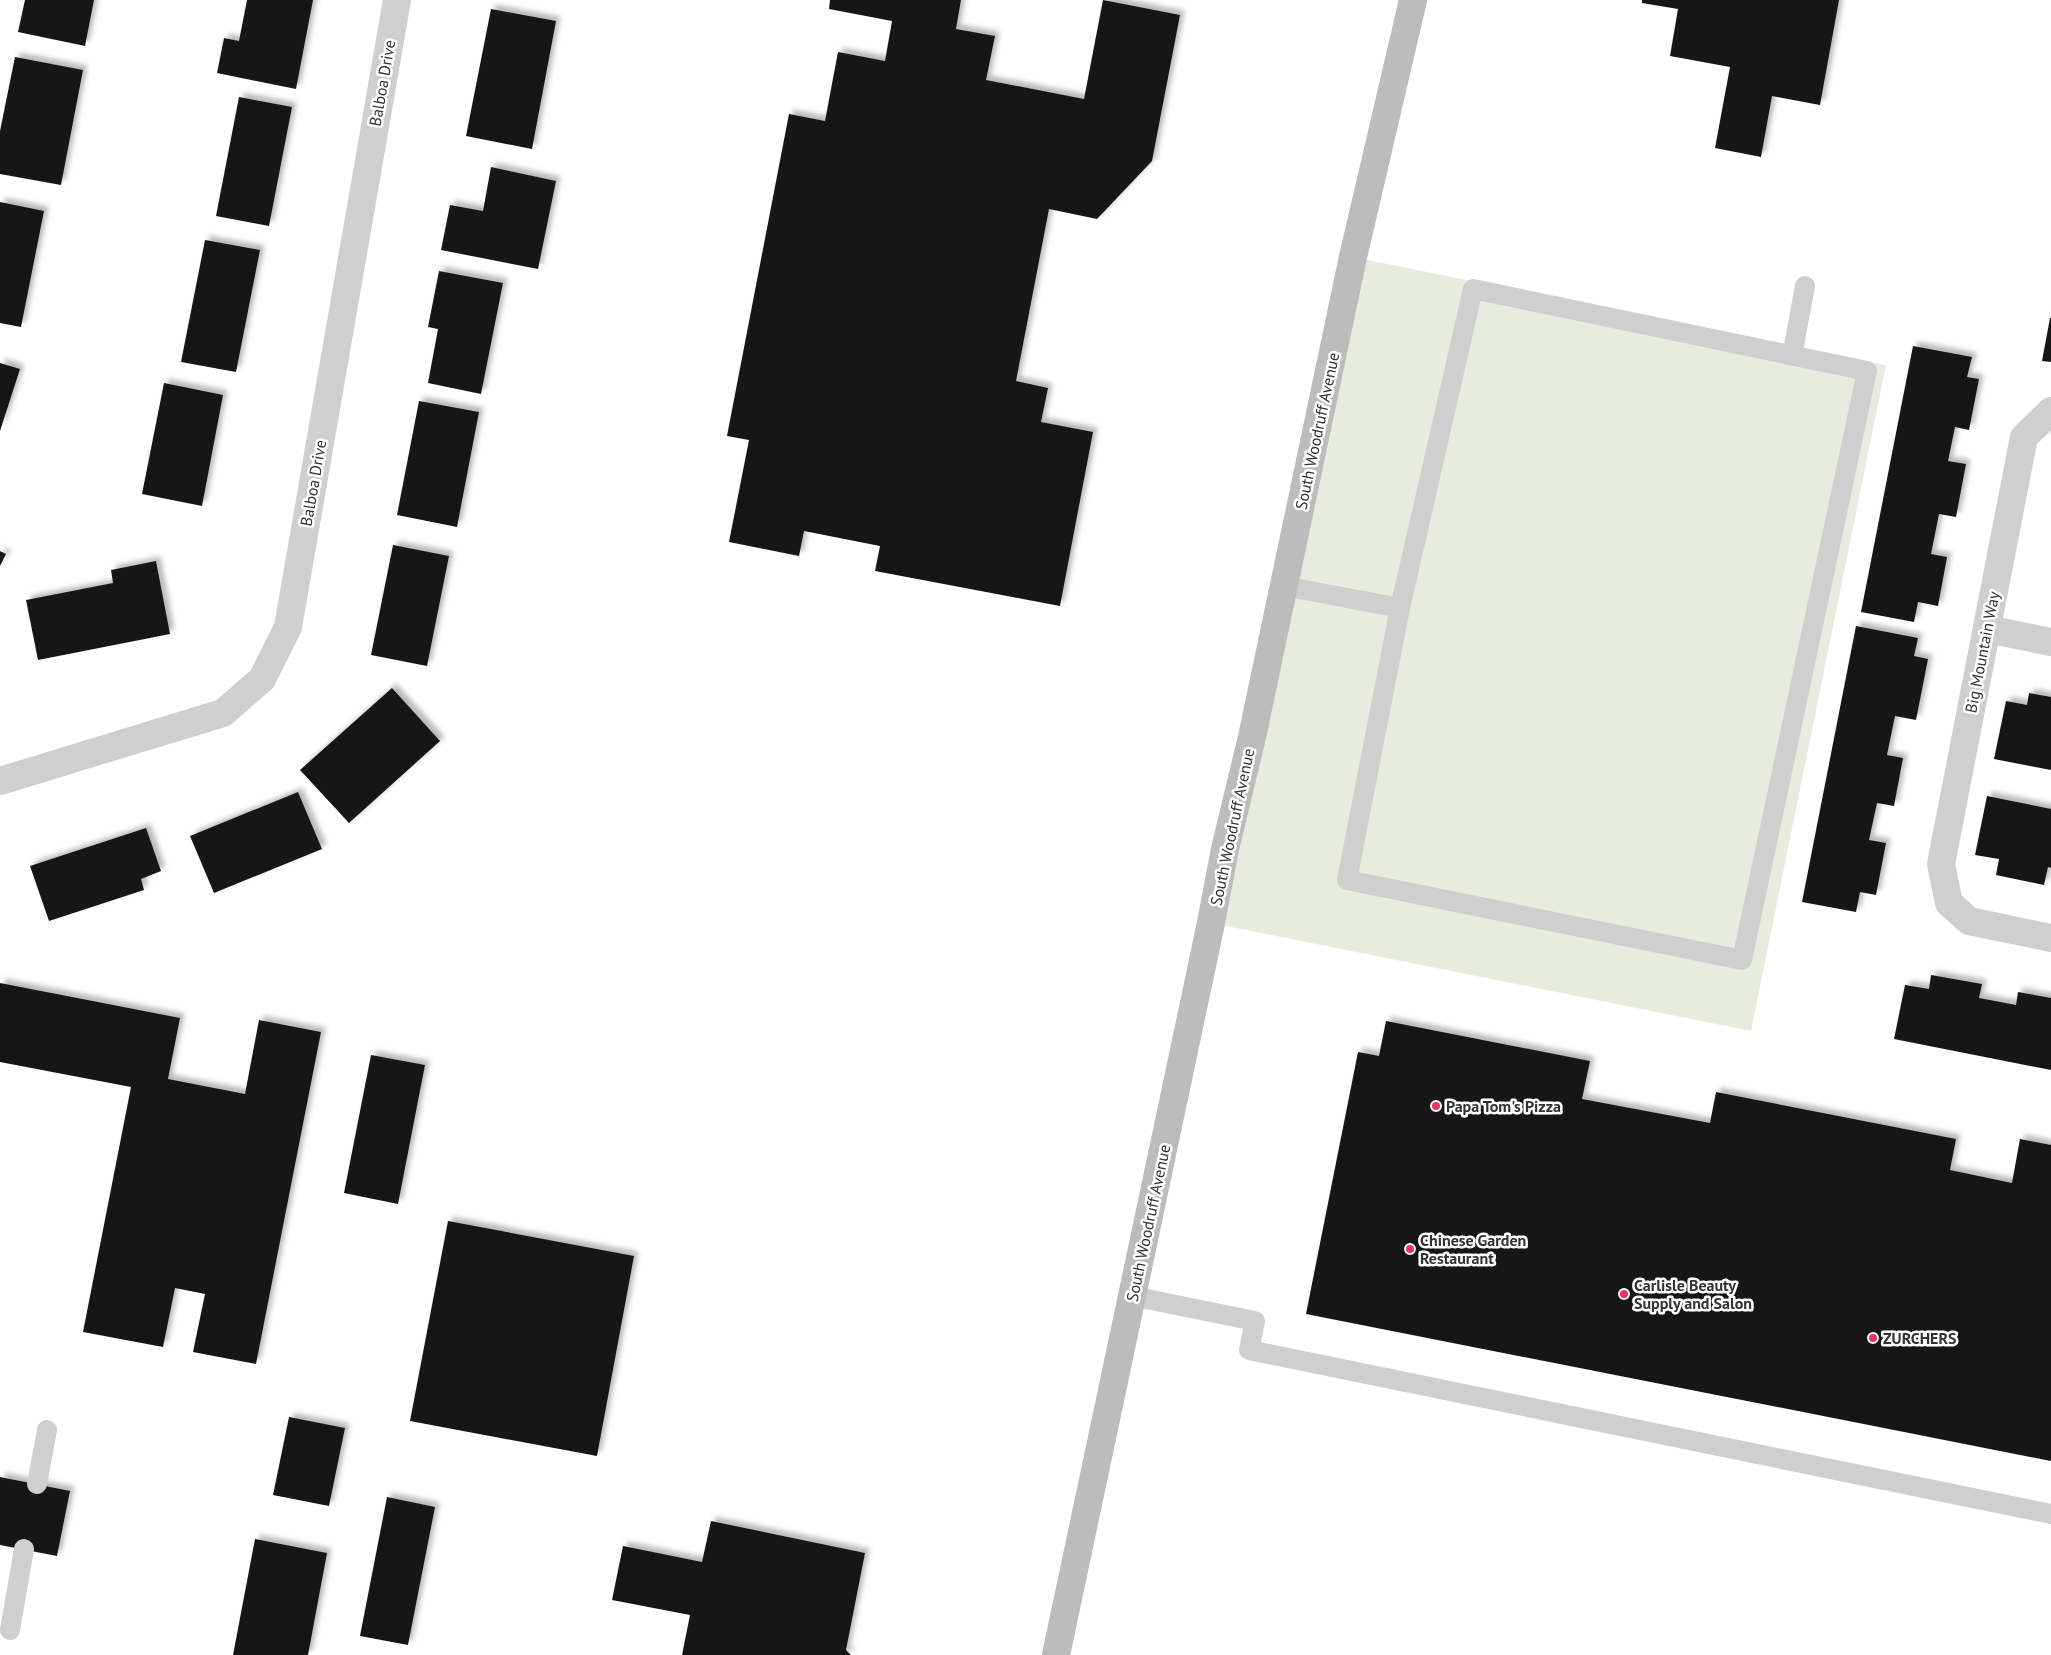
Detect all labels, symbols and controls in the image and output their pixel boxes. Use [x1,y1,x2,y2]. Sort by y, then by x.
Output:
street label: Balboa Drive [365,38,399,128]
street label: South Woodruff Avenue [1291,351,1343,511]
street label: Balboa Drive [296,438,330,528]
street label: Big Mountain Way [1960,589,2004,715]
street label: South Woodruff Avenue [1206,747,1258,907]
place label: Papa Tom's Pizza [1446,1096,1561,1116]
marker: Papa Tom's Pizza [1430,1100,1442,1112]
street label: South Woodruff Avenue [1122,1143,1174,1303]
place label: Chinese Garden Restaurant [1420,1230,1526,1268]
marker: Chinese Garden Restaurant [1404,1243,1416,1255]
place label: Carlisle Beauty Supply and Salon [1634,1275,1752,1313]
marker: Carlisle Beauty Supply and Salon [1618,1288,1630,1300]
place label: ZURCHERS [1883,1328,1957,1348]
marker: ZURCHERS [1867,1332,1879,1344]

